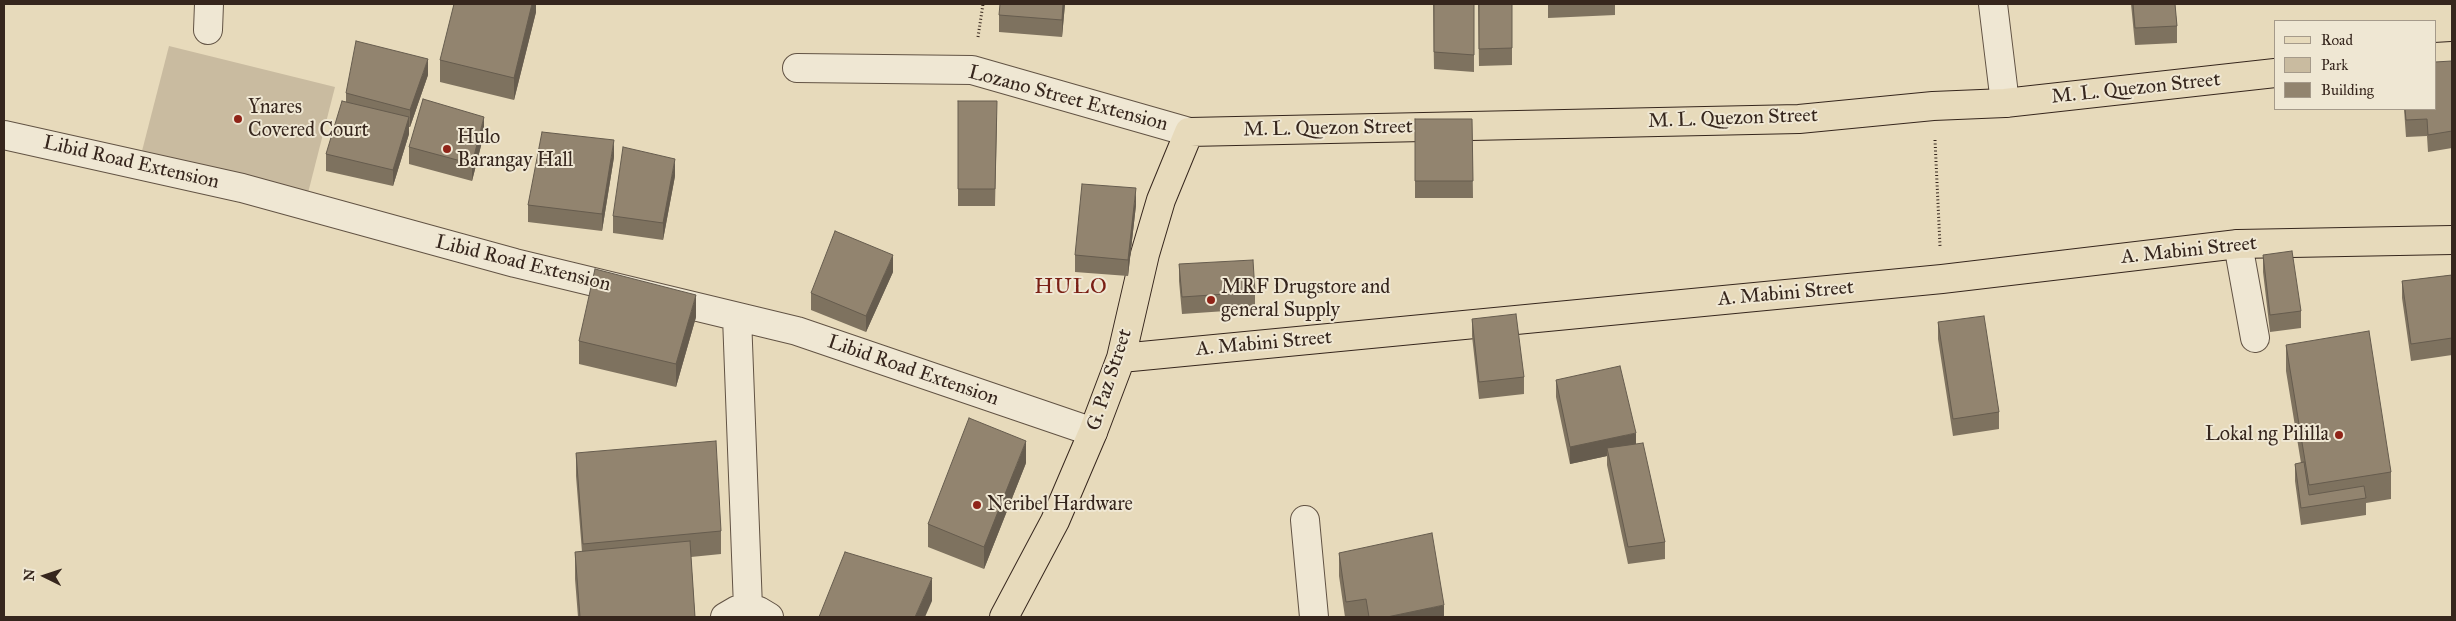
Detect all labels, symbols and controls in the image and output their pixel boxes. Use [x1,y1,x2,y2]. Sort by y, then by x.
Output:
legend [2274,20,2436,110]
text: Road [2321,31,2353,49]
text: Park [2321,56,2348,74]
street label: Lozano Street Extension [966,61,1170,137]
street label: M. L. Quezon Street [2050,68,2222,110]
text: Building [2321,81,2374,99]
place label: Ynares Covered Court [248,96,369,143]
street label: M. L. Quezon Street [1648,104,1818,134]
marker: Ynares Covered Court [232,113,244,125]
street label: M. L. Quezon Street [1243,116,1413,142]
place label: Hulo Barangay Hall [457,126,573,173]
street label: Libid Road Extension [41,131,221,195]
marker: Hulo Barangay Hall [441,143,453,155]
street label: Libid Road Extension [433,231,613,297]
street label: A. Mabini Street [2120,232,2258,270]
district label: HULO [1034,275,1108,301]
place label: MRF Drugstore and general Supply [1221,276,1390,323]
street label: A. Mabini Street [1717,276,1855,312]
marker: MRF Drugstore and general Supply [1205,294,1217,306]
street label: G. Paz Street [1082,326,1138,434]
street label: A. Mabini Street [1195,326,1333,362]
street label: Libid Road Extension [824,330,1002,412]
place label: Lokal ng Pililla [2205,423,2329,447]
marker: Lokal ng Pililla [2333,429,2345,441]
place label: Neribel Hardware [987,493,1133,517]
marker: Neribel Hardware [971,499,983,511]
north arrow [20,551,70,601]
text: N [21,568,38,581]

